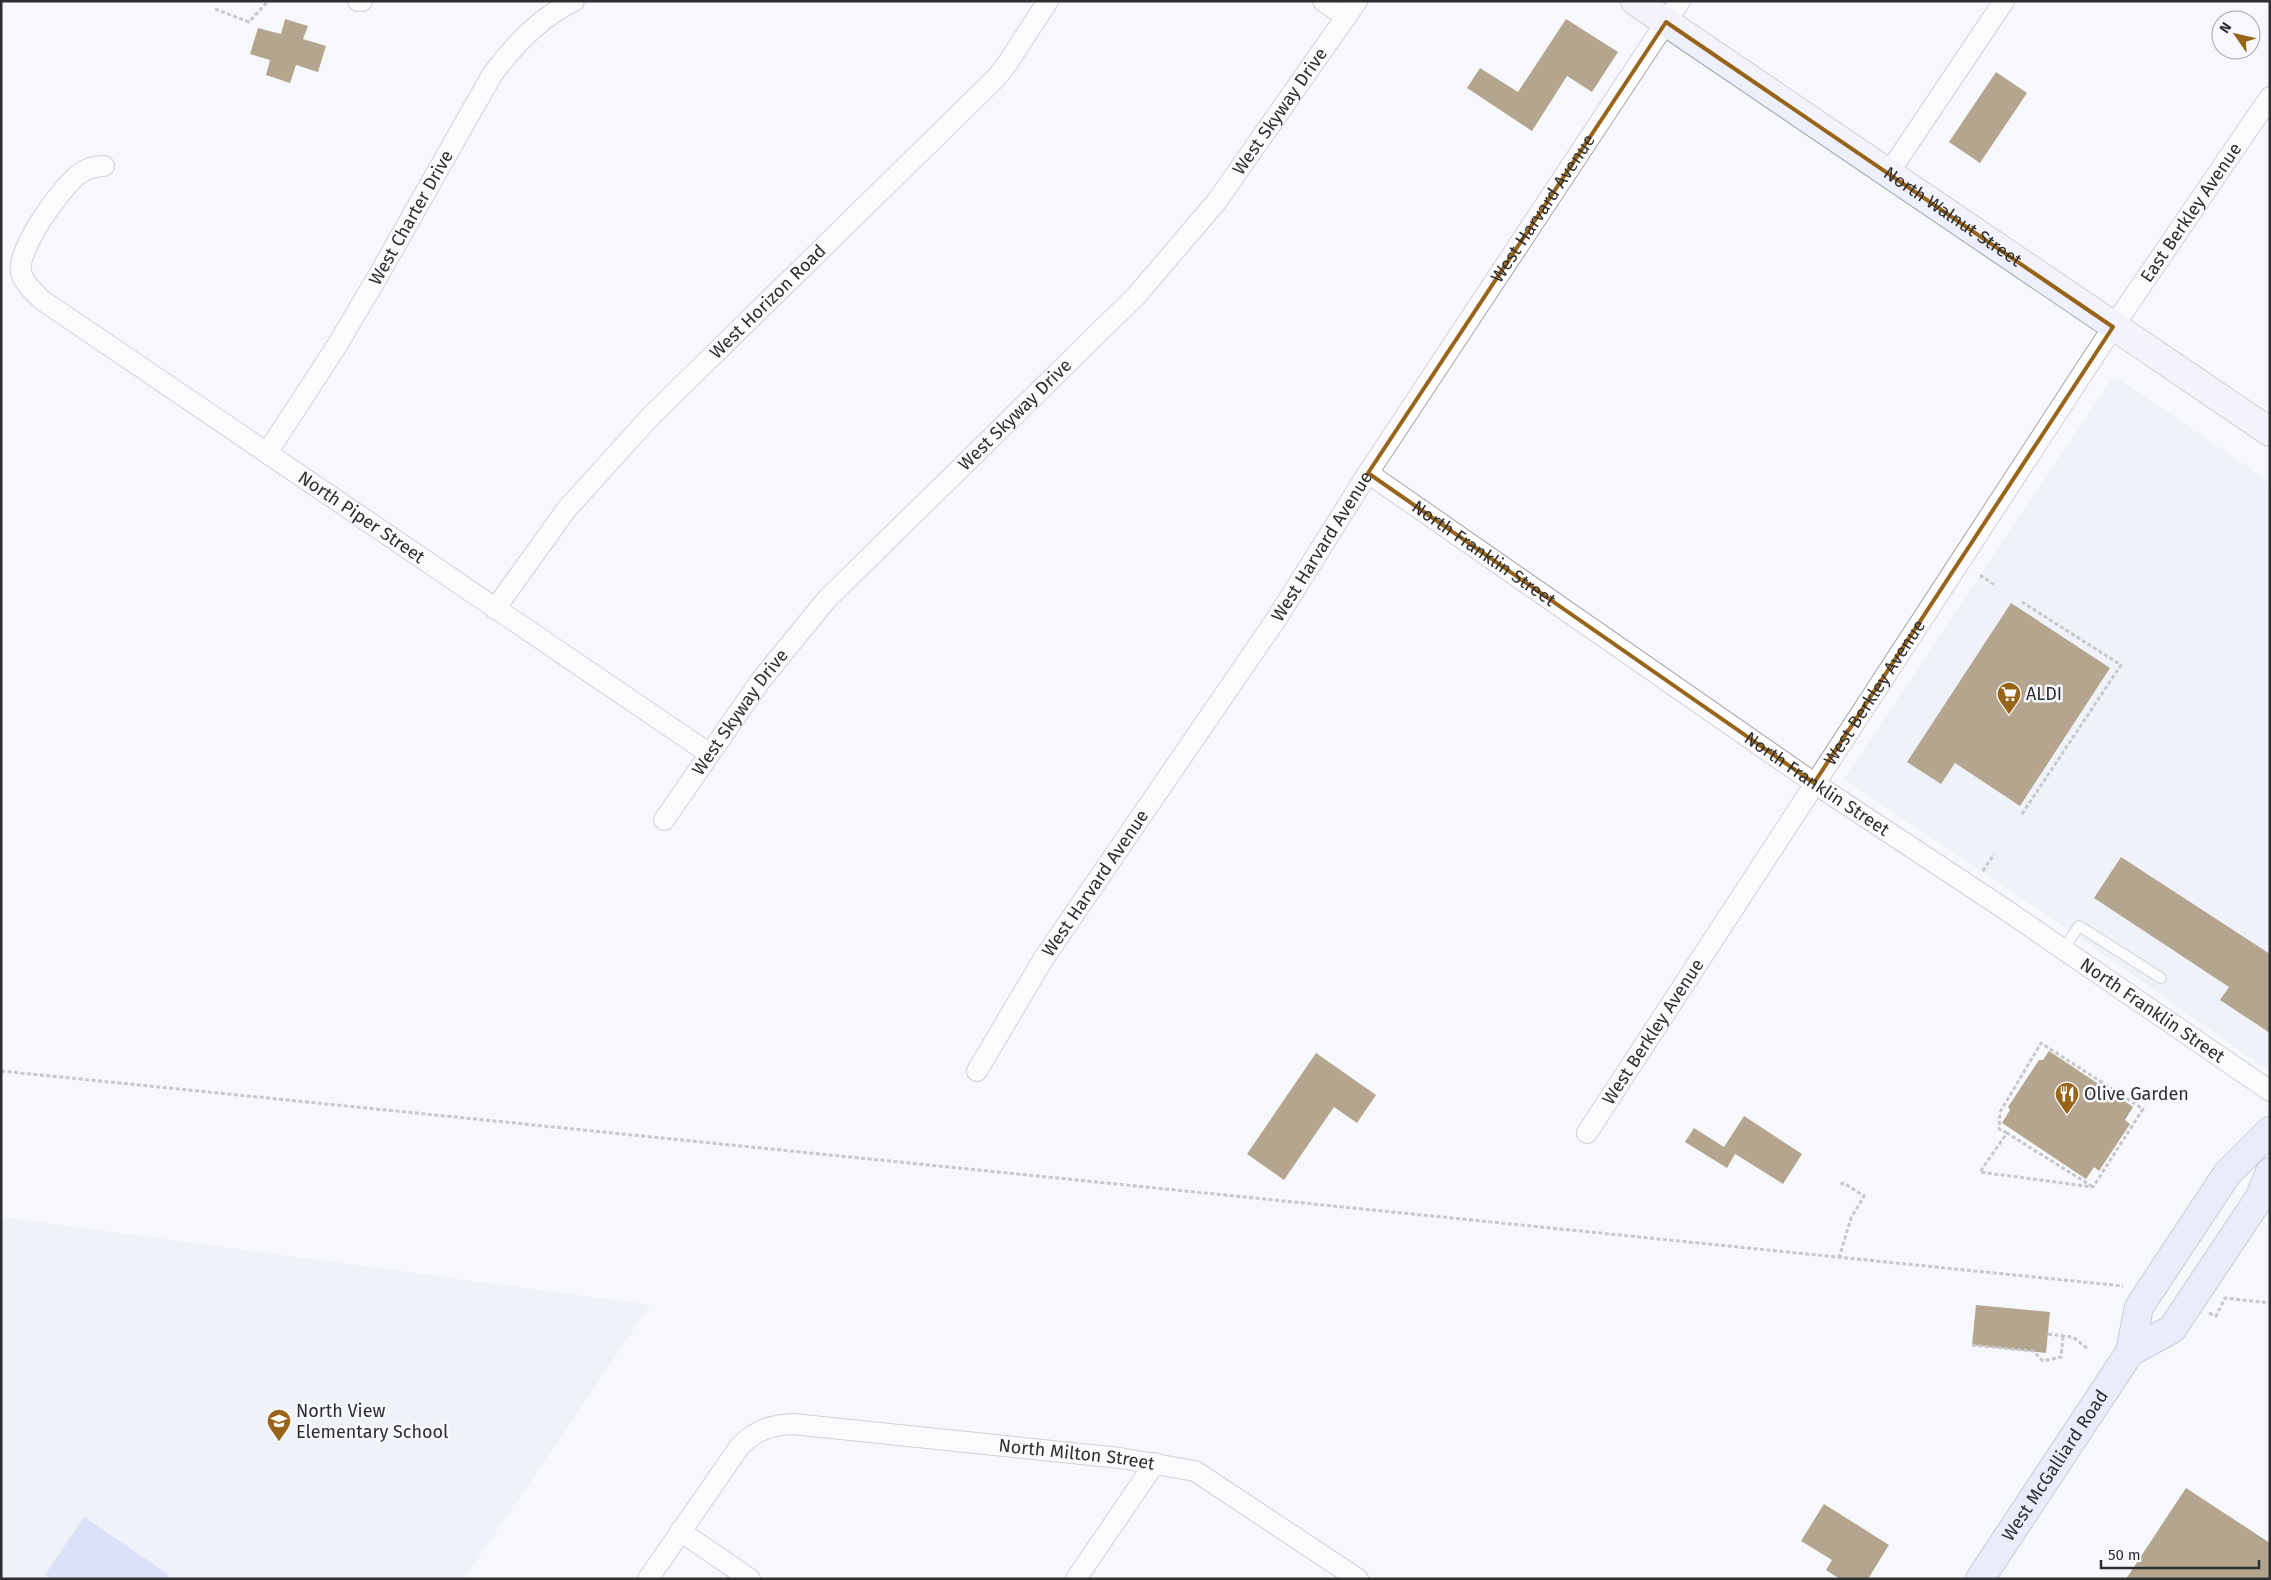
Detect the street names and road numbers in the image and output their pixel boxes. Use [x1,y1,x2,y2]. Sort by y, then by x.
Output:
street label: West Skyway Drive [1228,43,1332,179]
street label: West Harvard Avenue [1486,130,1600,287]
street label: East Berkley Avenue [2136,139,2246,287]
street label: West Charter Drive [364,146,458,289]
street label: North Walnut Street [1880,162,2026,272]
street label: West Horizon Road [705,240,831,363]
street label: West Skyway Drive [954,354,1076,475]
street label: North Piper Street [294,466,429,568]
street label: West Harvard Avenue [1267,467,1377,626]
street label: North Franklin Street [1408,496,1560,611]
street label: West Berkley Avenue [1819,616,1930,769]
street label: West Skyway Drive [687,645,793,779]
street label: North Franklin Street [1740,727,1894,841]
street label: West Harvard Avenue [1037,806,1153,961]
street label: North Franklin Street [2076,953,2229,1068]
street label: West Berkley Avenue [1598,955,1709,1109]
street label: West McGalliard Road [1997,1386,2113,1545]
street label: North Milton Street [998,1434,1157,1475]

